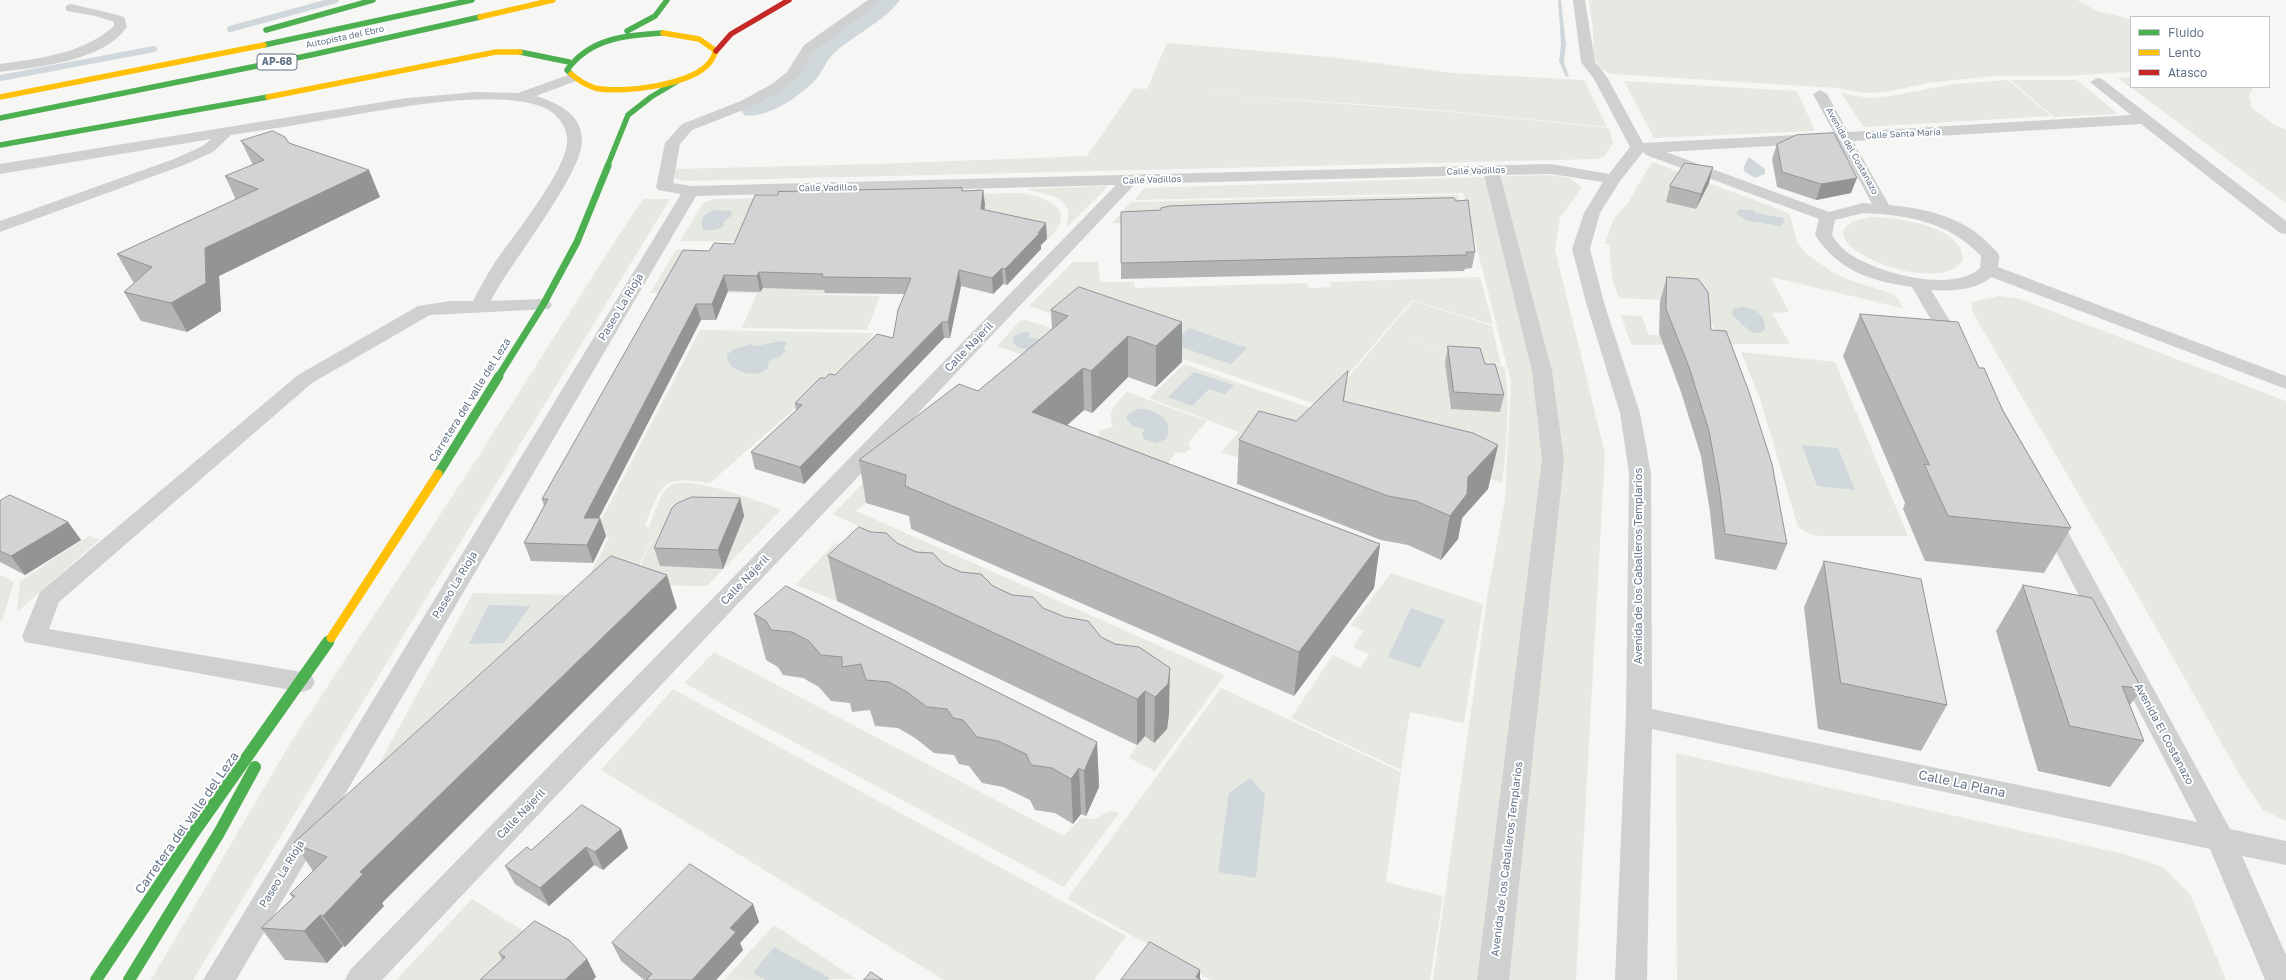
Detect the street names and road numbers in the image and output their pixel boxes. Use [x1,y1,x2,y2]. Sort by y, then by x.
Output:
street label: Autopista del Ebro [305,23,385,51]
road number: AP-68 [257,54,297,70]
street label: Avenida del Costanazo [1824,106,1880,196]
street label: Calle Santa María [1865,127,1941,141]
street label: Calle Vadillos [1446,165,1506,177]
street label: Calle Vadillos [1122,174,1182,186]
street label: Calle Vadillos [799,182,857,194]
street label: Paseo La Rioja [596,271,646,343]
street label: Calle Najeril [942,319,996,375]
street label: Carretera del valle del Leza [426,336,514,464]
street label: Avenida de los Caballeros Templarios [1632,468,1646,664]
street label: Paseo La Rioja [430,549,480,621]
street label: Calle Najeril [718,552,772,608]
street label: Avenida El Costanazo [2132,681,2196,787]
street label: Carretera del valle del Leza [132,749,242,897]
street label: Avenida de los Caballeros Templarios [1488,761,1526,957]
street label: Calle La Plana [1917,767,2007,801]
street label: Calle Najeril [494,786,548,842]
street label: Paseo La Rioja [257,838,307,910]

